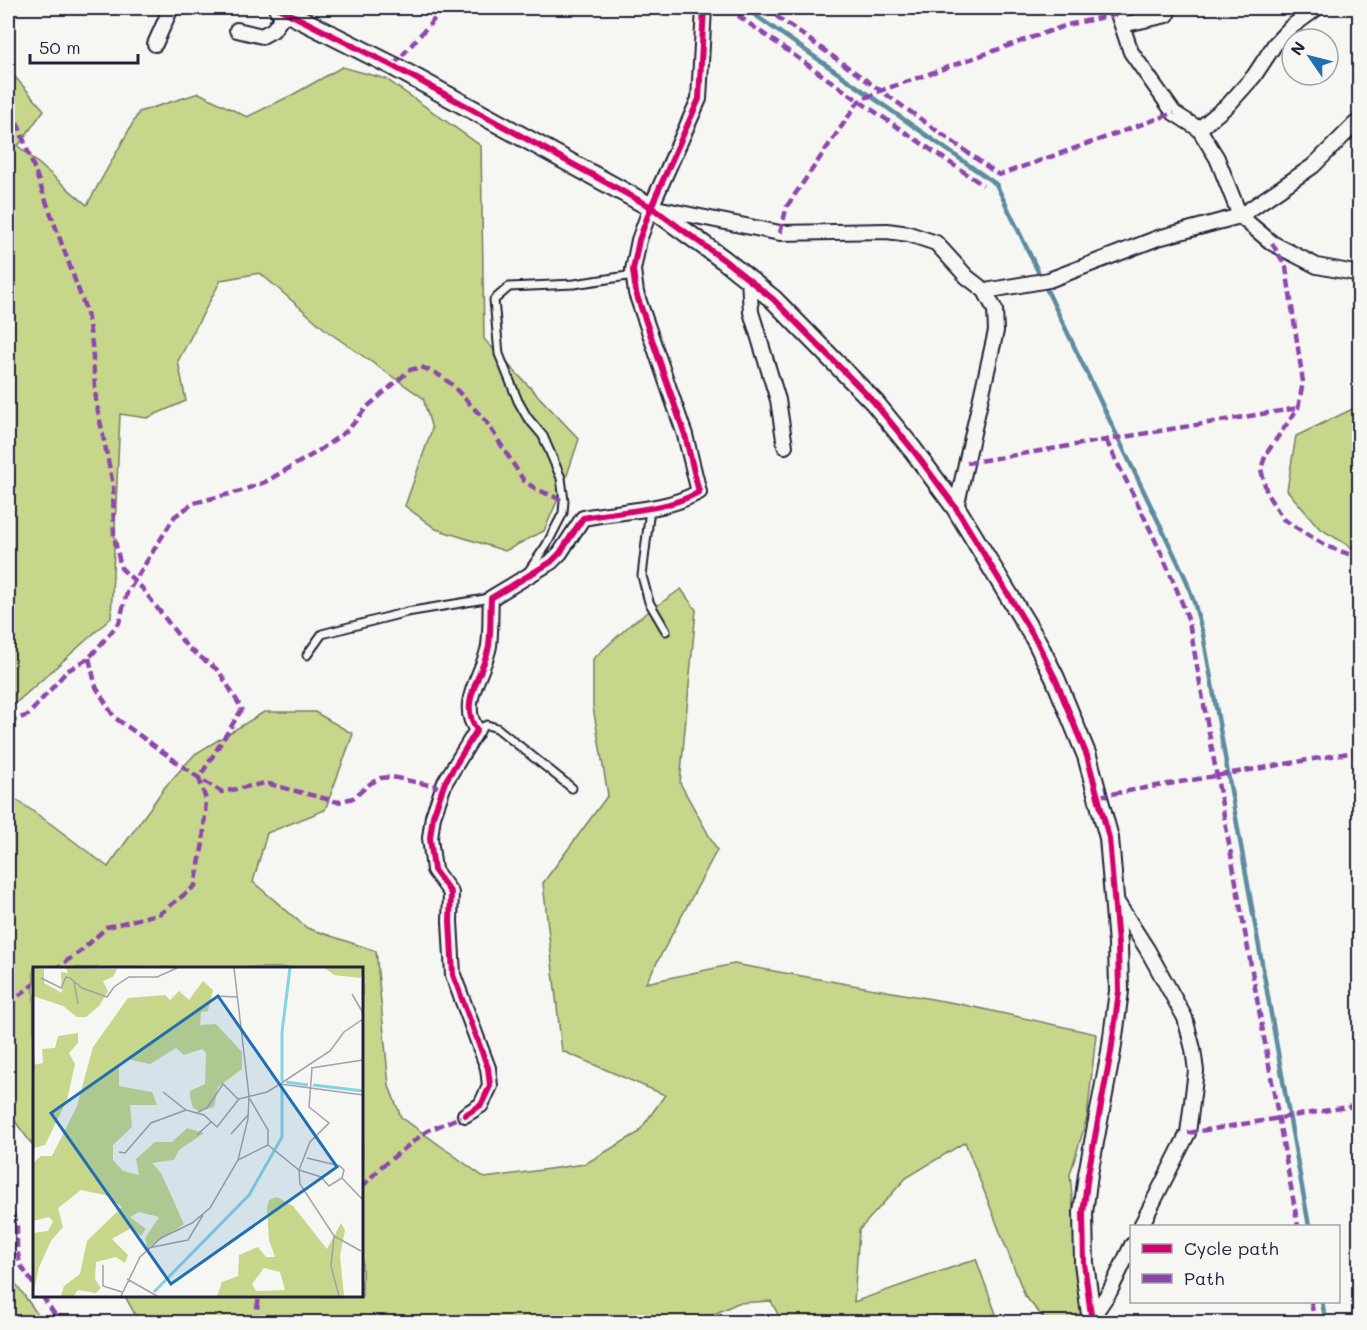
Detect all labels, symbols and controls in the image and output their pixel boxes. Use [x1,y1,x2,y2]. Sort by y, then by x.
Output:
scale bar [30,27,138,65]
north arrow [1280,27,1340,87]
text: 50 m [39,35,81,59]
text: N [1285,37,1309,59]
inset map [33,967,363,1297]
legend [1130,1225,1340,1303]
text: Cycle path [1184,1236,1279,1260]
text: Path [1184,1266,1224,1290]

